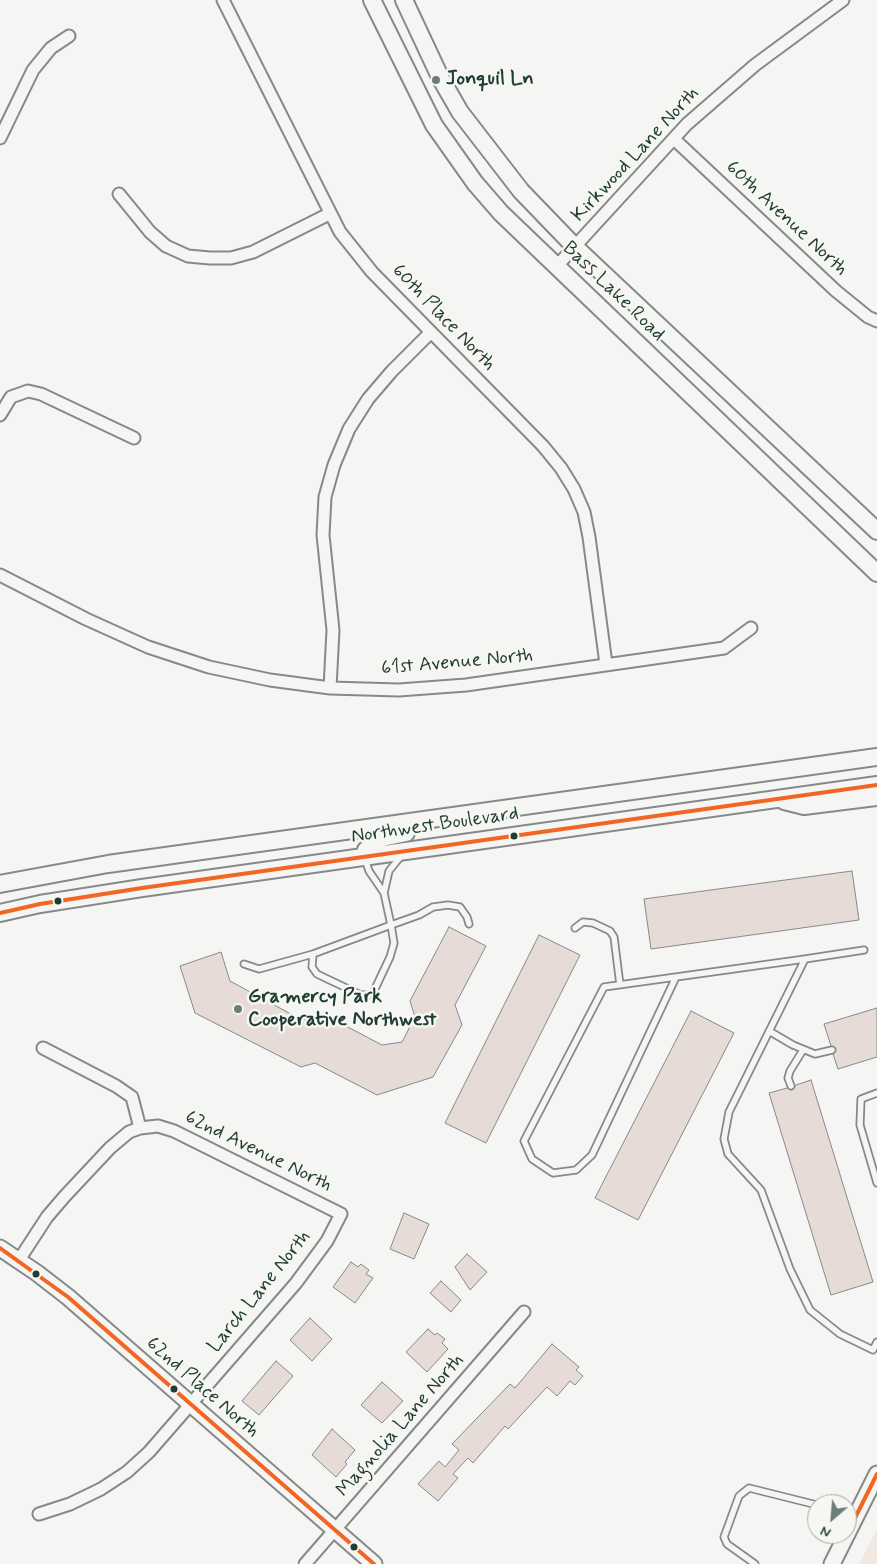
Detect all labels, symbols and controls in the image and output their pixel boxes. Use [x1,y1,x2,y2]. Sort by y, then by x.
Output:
place label: Jonquil Ln [446,68,534,92]
marker: Jonquil Ln [430,74,442,86]
street label: Kirkwood Lane North [567,82,705,228]
street label: 60th Avenue North [720,156,852,282]
street label: Bass Lake Road [557,237,669,347]
street label: 60th Place North [386,259,500,377]
street label: 61st Avenue North [380,644,534,682]
street label: Northwest Boulevard [350,802,520,850]
unlabelled marker [509,831,519,841]
unlabelled marker [53,896,63,906]
place label: Gramercy Park Cooperative Northwest [248,986,436,1033]
marker: Gramercy Park Cooperative Northwest [232,1003,244,1015]
street label: 62nd Avenue North [180,1106,336,1198]
street label: Larch Lane North [203,1226,317,1358]
unlabelled marker [31,1269,41,1279]
street label: 62nd Place North [140,1332,264,1444]
street label: Magnolia Lane North [332,1349,470,1503]
unlabelled marker [169,1384,179,1394]
north arrow [807,1494,857,1544]
text: N [817,1521,834,1542]
unlabelled marker [349,1542,359,1552]

